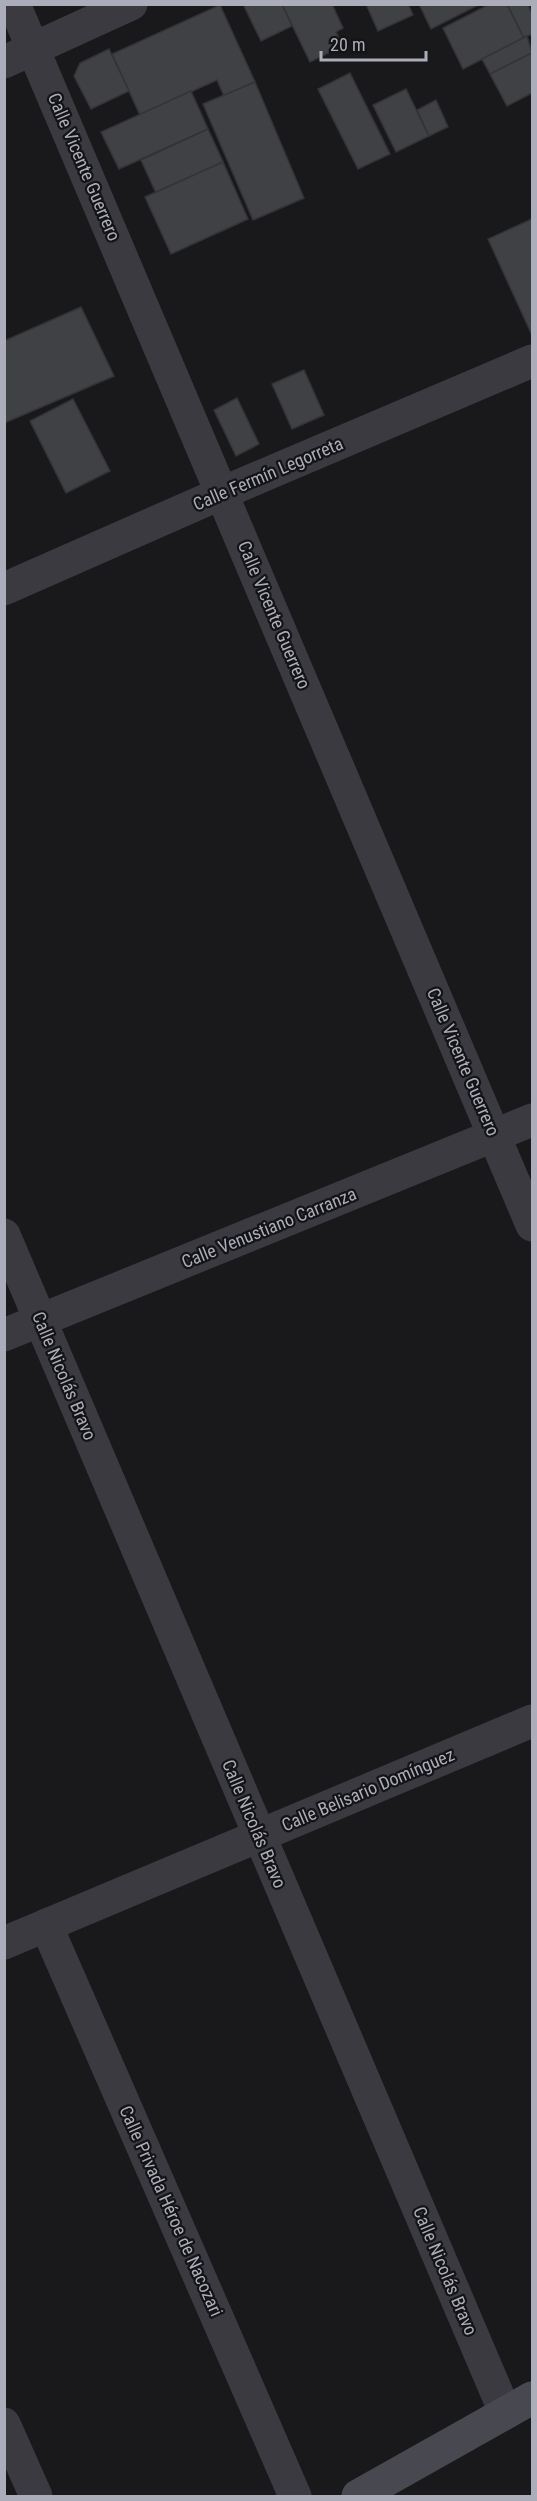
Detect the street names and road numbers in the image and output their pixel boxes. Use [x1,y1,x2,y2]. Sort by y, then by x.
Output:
street label: Calle Vicente Guerrero [44,90,125,244]
street label: Calle Fermín Legorreta [190,432,346,515]
street label: Calle Vicente Guerrero [234,538,315,692]
street label: Calle Vicente Guerrero [423,985,504,1139]
street label: Calle Venustiano Carranza [178,1183,359,1272]
street label: Calle Nicolás Bravo [28,1308,101,1443]
street label: Calle Belisario Domínguez [278,1744,457,1835]
street label: Calle Nicolás Bravo [218,1756,291,1891]
street label: Calle Privada Héroe de Nacozari [115,2102,227,2319]
street label: Calle Nicolás Bravo [409,2203,482,2338]

